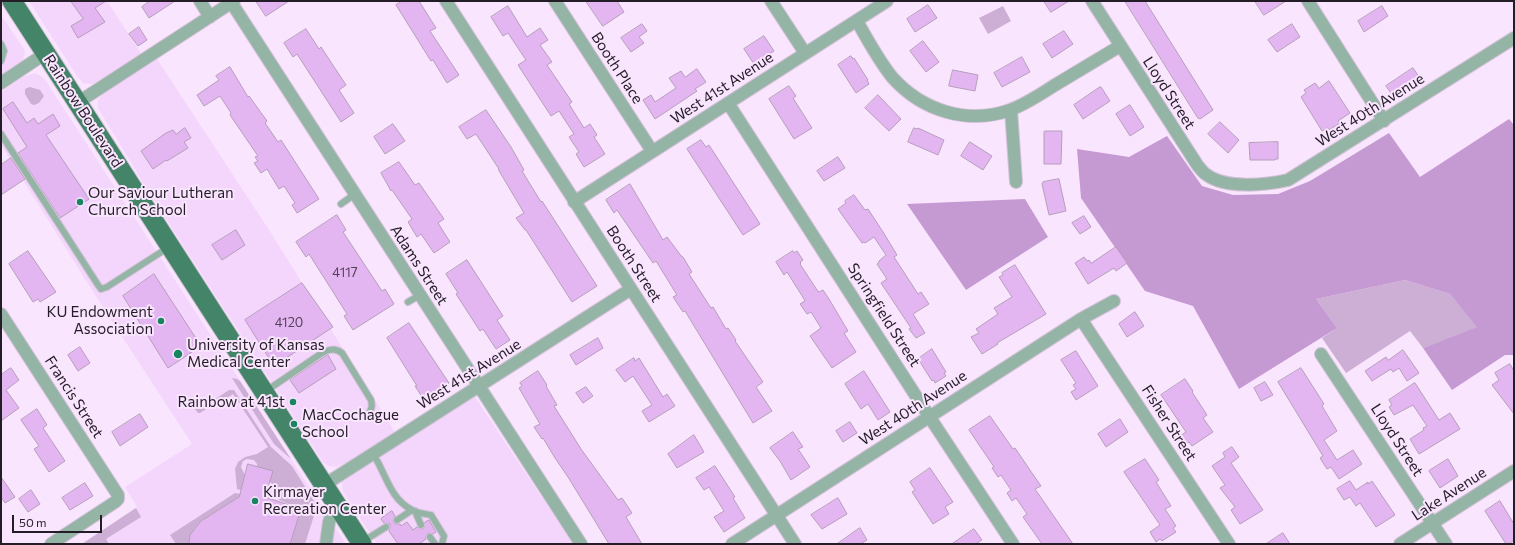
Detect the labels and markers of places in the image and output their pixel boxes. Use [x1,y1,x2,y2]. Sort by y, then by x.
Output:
place label: Our Saviour Lutheran Church School [88,184,234,219]
marker: Our Saviour Lutheran Church School [75,197,85,207]
place label: KU Endowment Association [46,303,153,338]
marker: KU Endowment Association [156,316,166,326]
place label: University of Kansas Medical Center [187,336,325,371]
marker: University of Kansas Medical Center [172,348,184,360]
place label: Rainbow at 41st [177,393,285,411]
marker: Rainbow at 41st [288,397,298,407]
place label: MacCochague School [302,406,399,441]
marker: MacCochague School [289,419,299,429]
place label: Kirmayer Recreation Center [263,483,387,518]
marker: Kirmayer Recreation Center [250,496,260,506]

